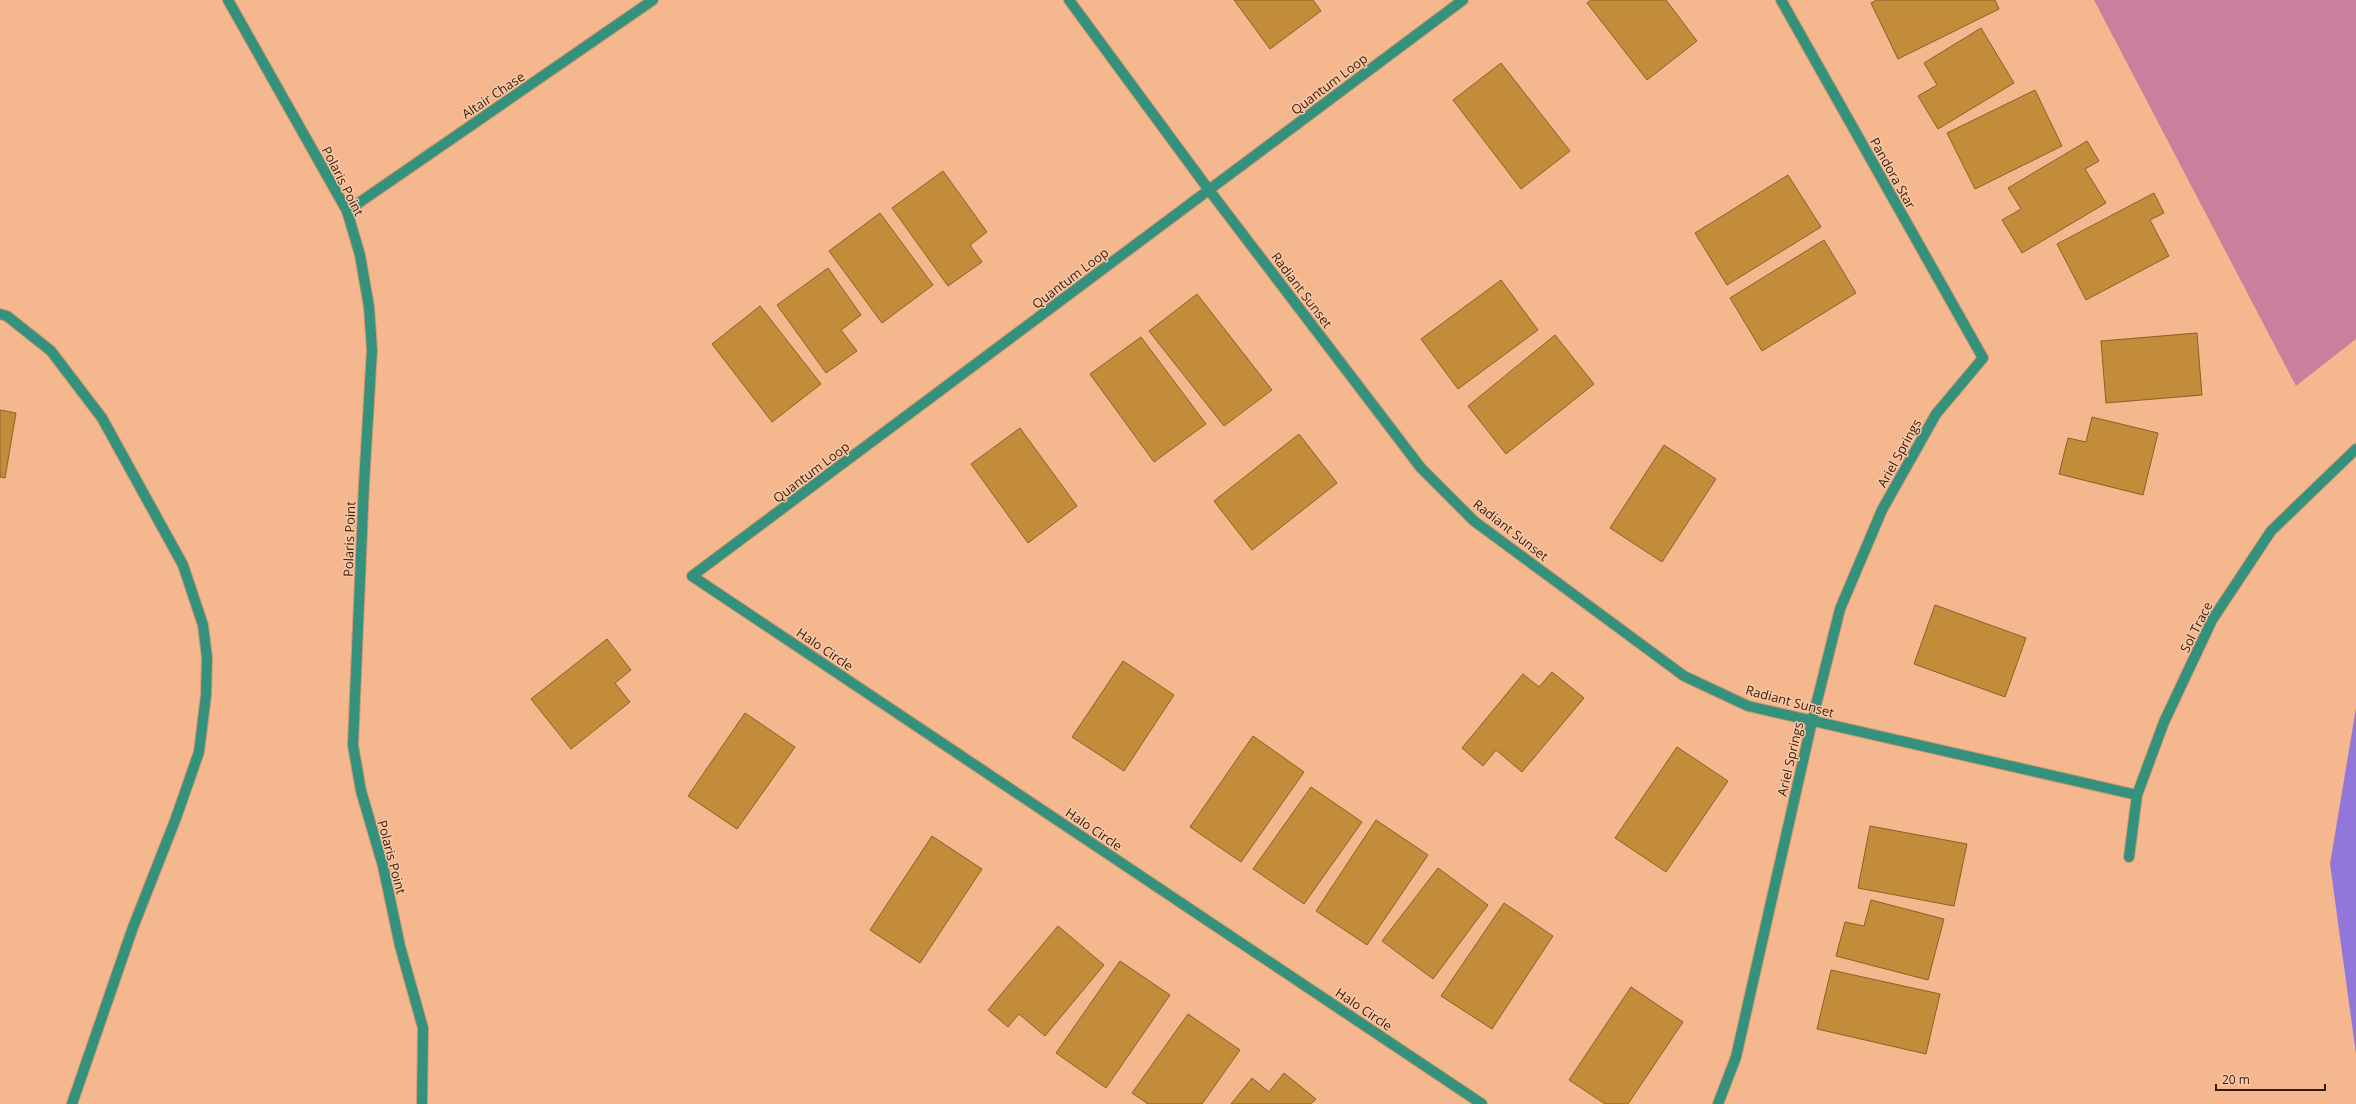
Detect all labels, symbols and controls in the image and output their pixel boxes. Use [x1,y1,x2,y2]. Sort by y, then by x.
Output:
street label: Quantum Loop [1287,49,1371,119]
street label: Altair Chase [458,67,528,123]
street label: Pandora Star [1866,134,1920,213]
street label: Polaris Point [318,143,368,219]
street label: Quantum Loop [1028,243,1112,313]
street label: Radiant Sunset [1267,248,1337,332]
street label: Ariel Springs [1873,416,1925,490]
street label: Quantum Loop [769,437,853,507]
street label: Radiant Sunset [1470,495,1553,565]
street label: Polaris Point [339,500,359,577]
street label: Sol Trace [2176,598,2216,656]
street label: Halo Circle [793,623,857,675]
street label: Radiant Sunset [1744,681,1837,722]
street label: Ariel Springs [1773,720,1807,798]
street label: Halo Circle [1062,803,1126,855]
street label: Polaris Point [373,818,411,896]
street label: Halo Circle [1332,983,1396,1035]
scale bar [2216,1066,2325,1092]
text: 20 m [2222,1071,2250,1088]

